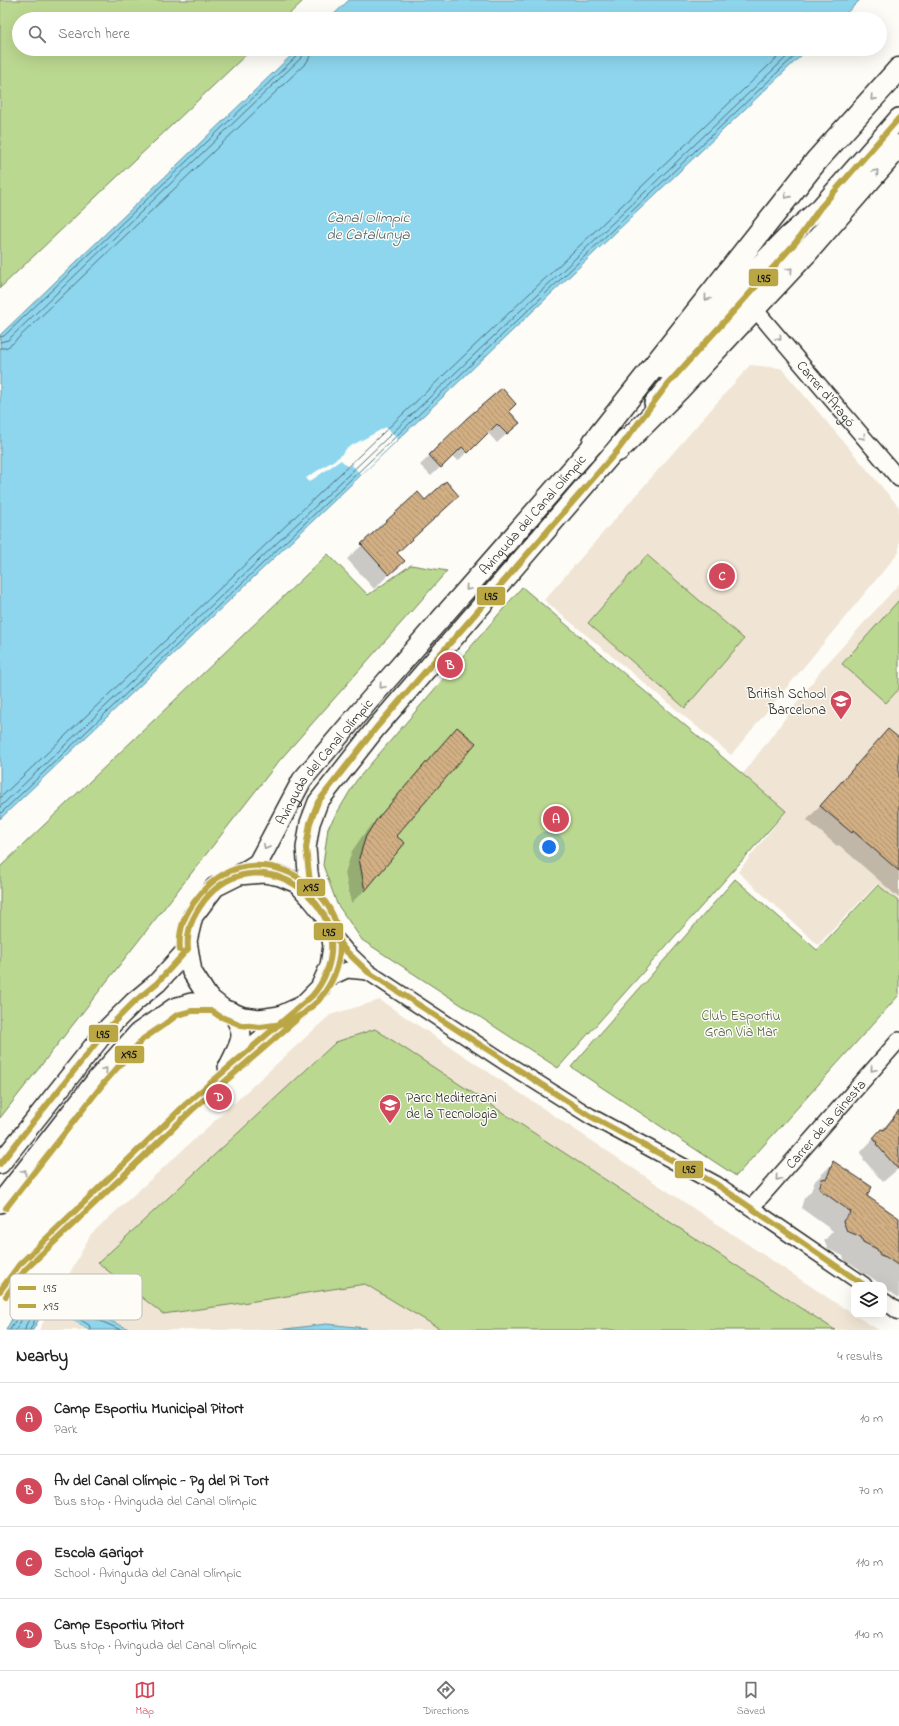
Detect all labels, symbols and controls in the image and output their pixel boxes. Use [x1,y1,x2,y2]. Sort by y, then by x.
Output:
search box [12,12,887,56]
icon: search [26,23,48,45]
text: Search here [58,23,130,45]
one-way arrow [870,93,878,101]
one-way arrow [871,170,878,177]
one-way arrow [785,192,792,199]
water label: Canal Olimpic de Catalunya [326,207,411,247]
one-way arrow [785,267,793,275]
line badge: L95 [748,268,779,287]
text: L95 [757,271,772,287]
one-way arrow [704,294,711,301]
one-way arrow [774,333,782,341]
street label: Carrer d'Aragó [791,357,860,432]
one-way arrow [859,432,866,440]
street label: Avinguda del Canal Olímpic [475,450,592,580]
pin: C [709,561,735,591]
one-way arrow [465,583,472,590]
line badge: L95 [476,586,506,606]
text: L95 [484,589,499,605]
pin: B [437,650,463,680]
one-way arrow [380,681,387,688]
place label: British School Barcelona [746,684,826,721]
school or university icon: British School Barcelona [828,688,854,721]
street label: Avinguda del Canal Olímpic [271,694,379,829]
pin: A [543,804,569,834]
your location [539,837,559,857]
one-way arrow [264,843,271,850]
line badge: X95 [296,878,326,897]
text: X95 [303,880,320,896]
line badge: L95 [313,922,344,941]
text: L95 [322,925,337,941]
park label: Club Esportiu Gran Via Mar [702,1006,780,1043]
line badge: L95 [88,1024,119,1043]
text: L95 [96,1027,111,1043]
line badge: X95 [114,1045,145,1064]
text: X95 [121,1047,138,1063]
one-way arrow [871,1065,878,1072]
one-way arrow [100,1068,107,1075]
street label: Carrer de la Ginesta [781,1075,872,1174]
pin: D [206,1082,232,1112]
place label: Parc Mediterrani de la Tecnologia [406,1088,497,1126]
school or university icon: Parc Mediterrani de la Tecnologia [377,1092,403,1125]
line badge: L95 [674,1160,704,1179]
text: L95 [682,1162,697,1178]
one-way arrow [19,1170,26,1177]
one-way arrow [776,1173,783,1180]
legend [10,1274,142,1320]
text: L95 [43,1281,57,1297]
map controls [851,1282,887,1318]
button: layers [851,1282,887,1318]
text: X95 [43,1299,59,1315]
text: Nearby [16,1344,68,1369]
text: 4 results [837,1347,883,1366]
text: Camp Esportiu Municipal Pitort [54,1398,244,1420]
text: A [25,1409,33,1428]
text: 10 m [860,1409,883,1428]
text: Park [54,1420,78,1439]
text: Av del Canal Olímpic - Pg del Pi Tort [54,1470,269,1492]
text: B [25,1481,33,1500]
text: 70 m [859,1481,883,1500]
text: Bus stop · Avinguda del Canal Olímpic [54,1492,257,1511]
text: Escola Garigot [54,1542,144,1564]
text: C [25,1553,33,1572]
text: 110 m [856,1553,883,1572]
text: School · Avinguda del Canal Olímpic [54,1564,241,1583]
text: Camp Esportiu Pitort [54,1614,184,1636]
text: D [24,1625,34,1644]
text: 140 m [855,1625,883,1644]
text: Bus stop · Avinguda del Canal Olímpic [54,1636,257,1655]
tab: Map [134,1679,156,1719]
tab: Directions [423,1679,469,1719]
tab: Saved [737,1679,765,1719]

